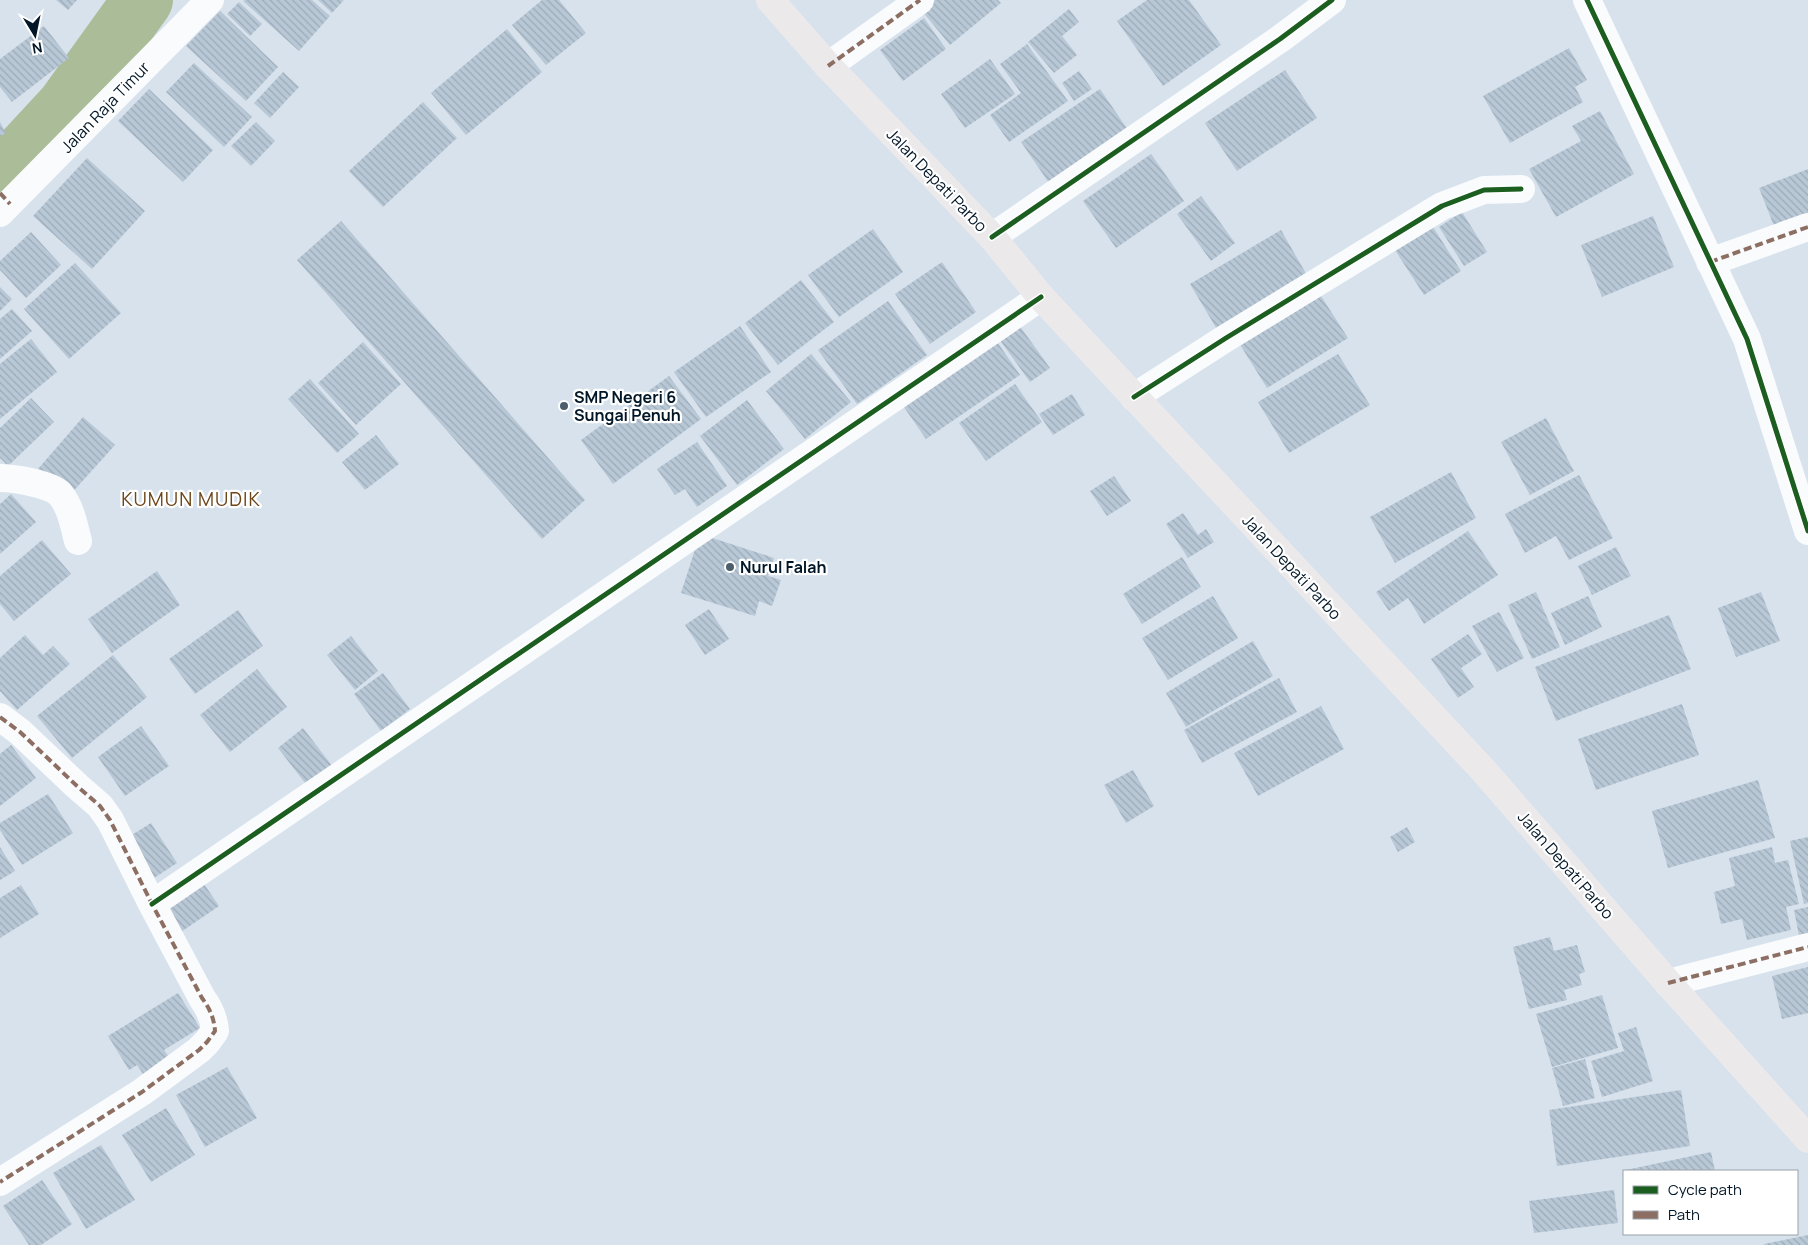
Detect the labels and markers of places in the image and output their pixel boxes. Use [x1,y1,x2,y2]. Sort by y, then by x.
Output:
place label: SMP Negeri 6 Sungai Penuh [574,386,681,426]
marker: SMP Negeri 6 Sungai Penuh [558,400,570,412]
place label: Nurul Falah [740,556,827,578]
marker: Nurul Falah [724,561,736,573]

